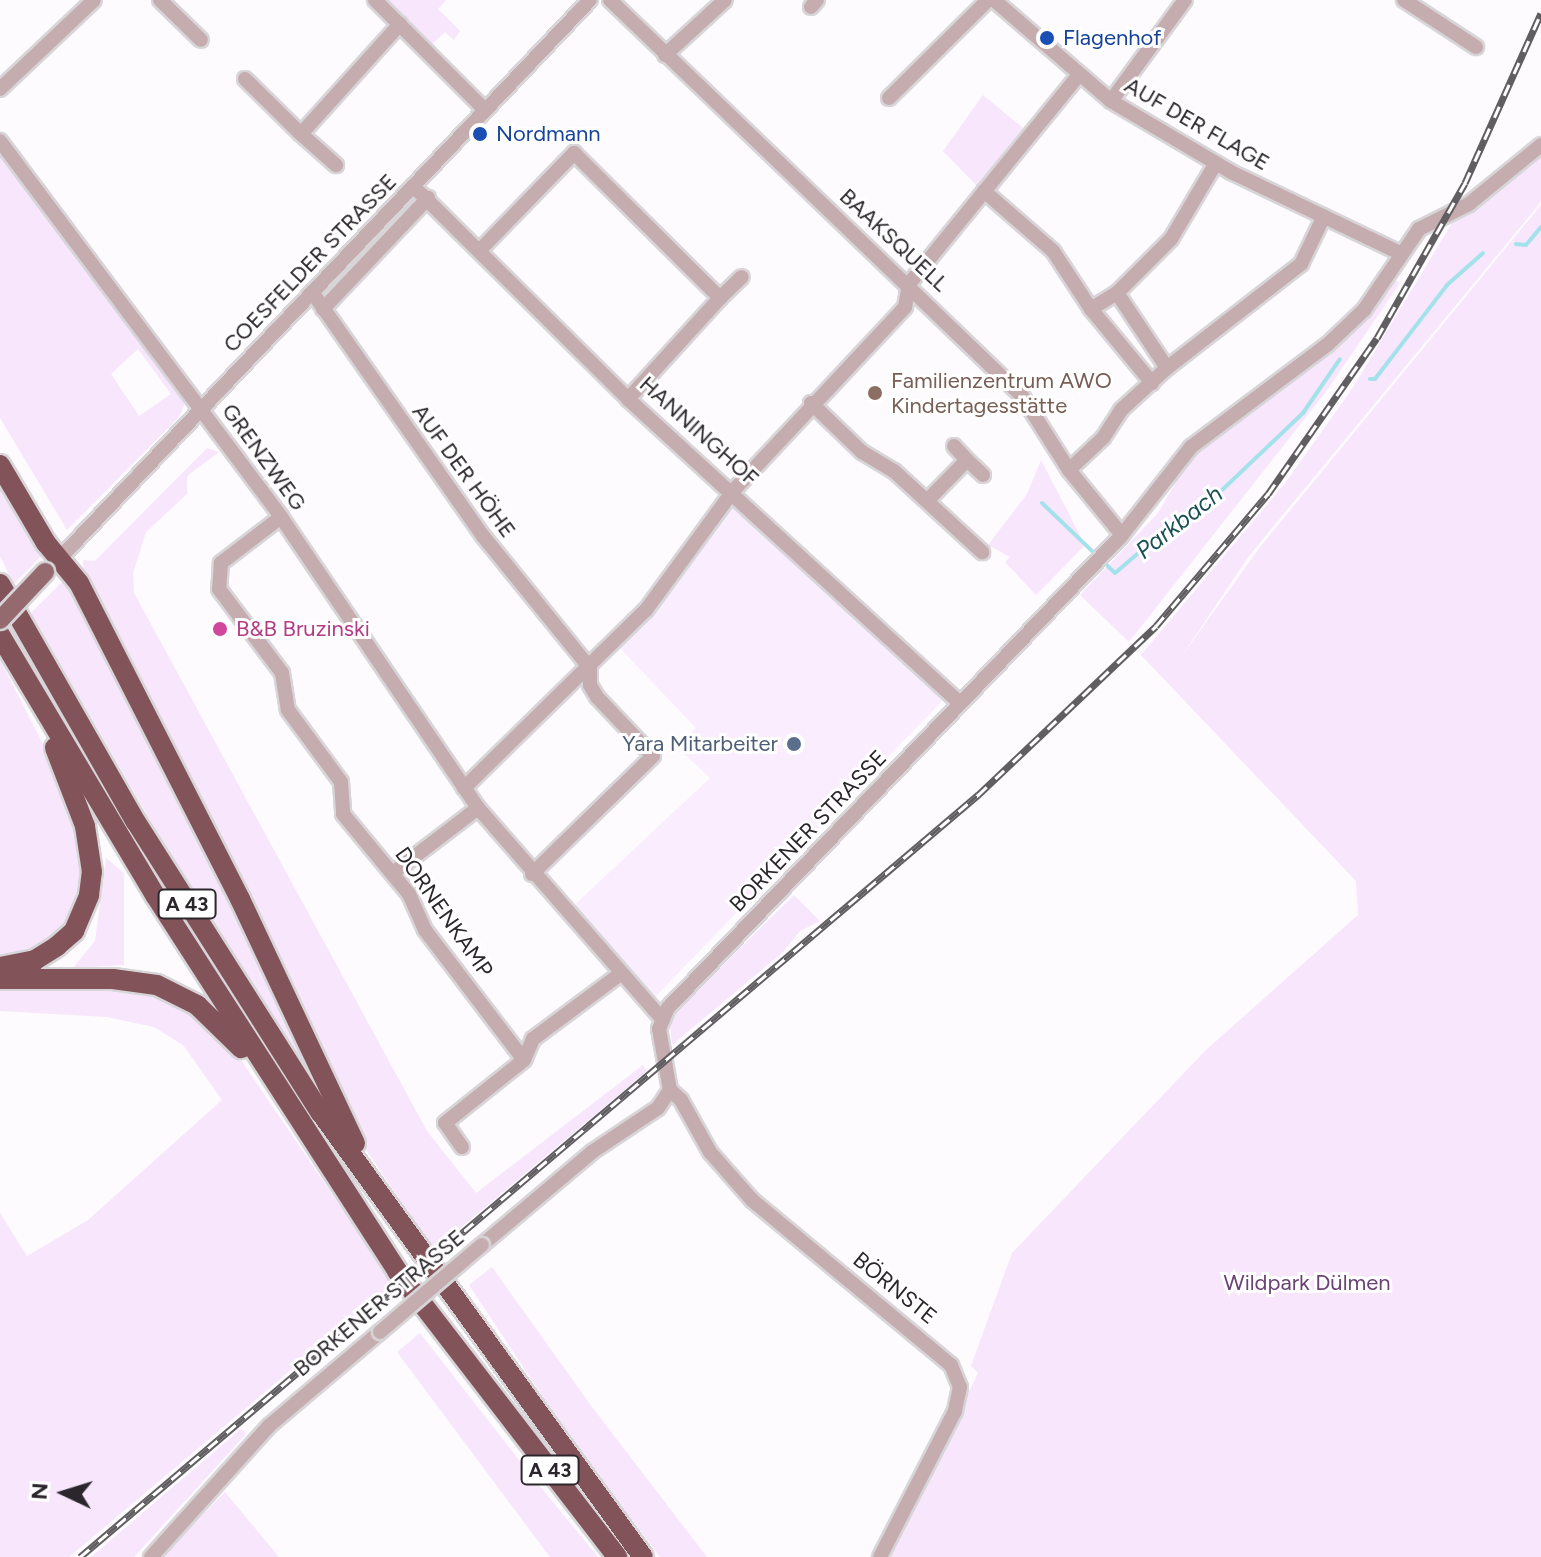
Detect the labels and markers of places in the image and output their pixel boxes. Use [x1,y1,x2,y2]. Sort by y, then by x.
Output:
place label: Flagenhof [1063,25,1161,51]
marker: Flagenhof [1038,29,1056,47]
place label: Nordmann [496,121,601,147]
marker: Nordmann [471,125,489,143]
place label: Familienzentrum AWO Kindertagesstätte [891,367,1112,418]
marker: Familienzentrum AWO Kindertagesstätte [866,384,884,402]
place label: B&B Bruzinski [236,616,370,642]
marker: B&B Bruzinski [211,620,229,638]
place label: Yara Mitarbeiter [622,731,778,757]
marker: Yara Mitarbeiter [785,735,803,753]

